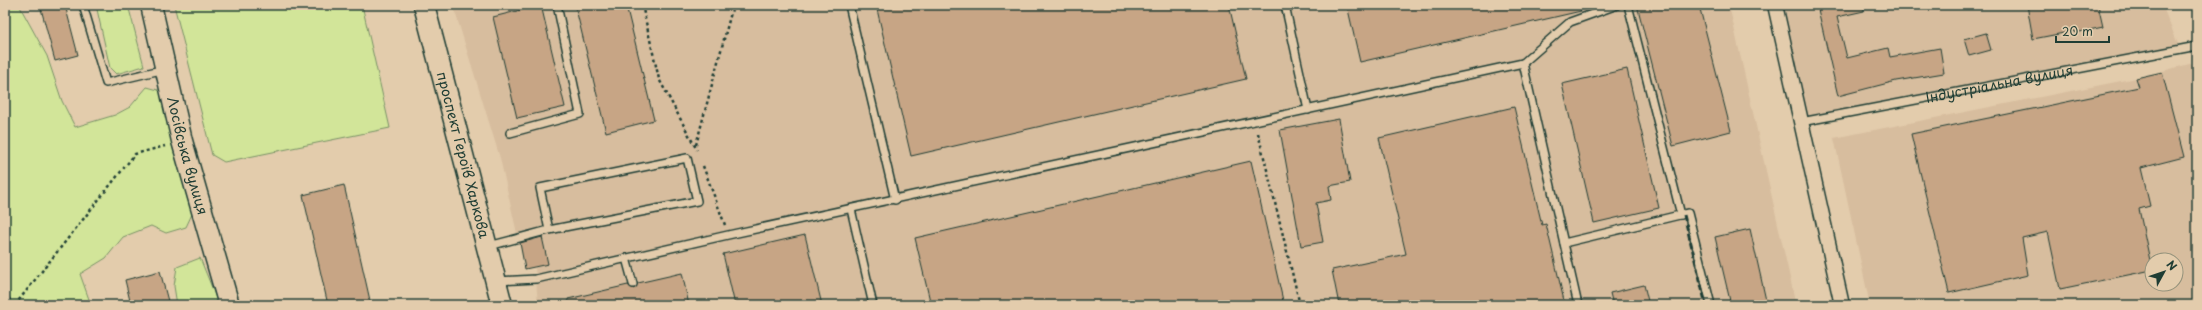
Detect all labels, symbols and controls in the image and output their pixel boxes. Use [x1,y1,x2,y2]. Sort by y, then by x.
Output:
scale bar [2056,18,2109,44]
text: 20 m [2062,22,2093,40]
street label: Індустріальна вулиця [1924,59,2075,108]
street label: проспект Героїв Харкова [432,69,495,241]
street label: Лосівська вулиця [162,94,214,217]
north arrow [2144,252,2184,292]
text: N [2163,256,2182,274]

